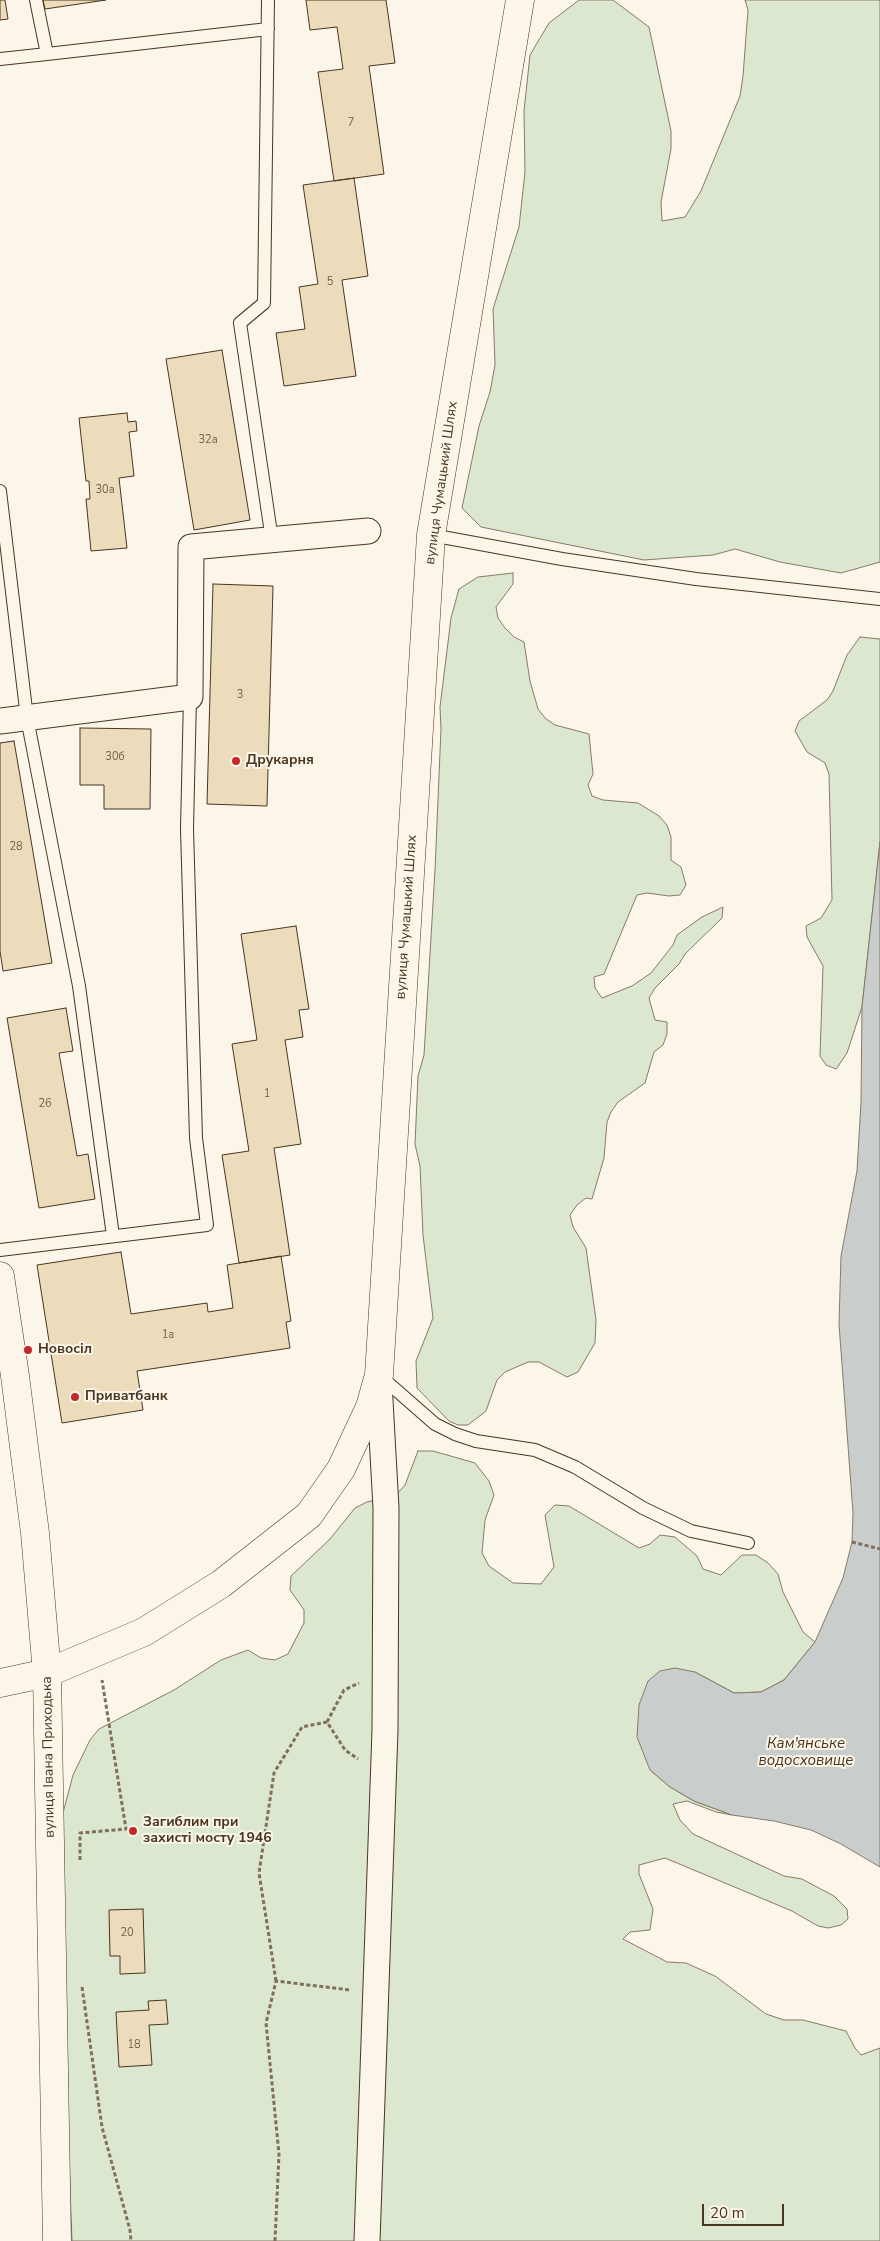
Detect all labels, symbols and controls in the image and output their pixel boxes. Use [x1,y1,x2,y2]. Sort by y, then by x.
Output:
house number: 7 [348,116,354,130]
house number: 5 [327,275,333,289]
street label: вулиця Чумацький Шлях [422,400,462,566]
house number: 32а [198,433,218,447]
house number: 30а [95,483,115,497]
house number: 3 [237,688,243,702]
house number: 30б [105,750,125,764]
place label: Друкарня [246,753,314,769]
marker: Друкарня [230,755,242,767]
street label: вулиця Чумацький Шлях [393,834,421,1000]
house number: 28 [9,840,23,854]
house number: 1 [264,1087,270,1101]
house number: 26 [38,1097,52,1111]
house number: 1а [162,1328,174,1342]
place label: Новосіл [38,1342,92,1358]
marker: Новосіл [22,1344,34,1356]
place label: Приватбанк [85,1389,168,1405]
marker: Приватбанк [69,1391,81,1403]
street label: вулиця Івана Приходька [39,1676,59,1838]
water label: Кам'янське водосховище [759,1735,853,1770]
place label: Загиблим при захисті мосту 1946 [143,1815,272,1848]
marker: Загиблим при захисті мосту 1946 [127,1825,139,1837]
house number: 20 [120,1926,134,1940]
house number: 18 [127,2038,141,2052]
scale bar [705,2194,788,2226]
text: 20 m [710,2203,745,2223]

